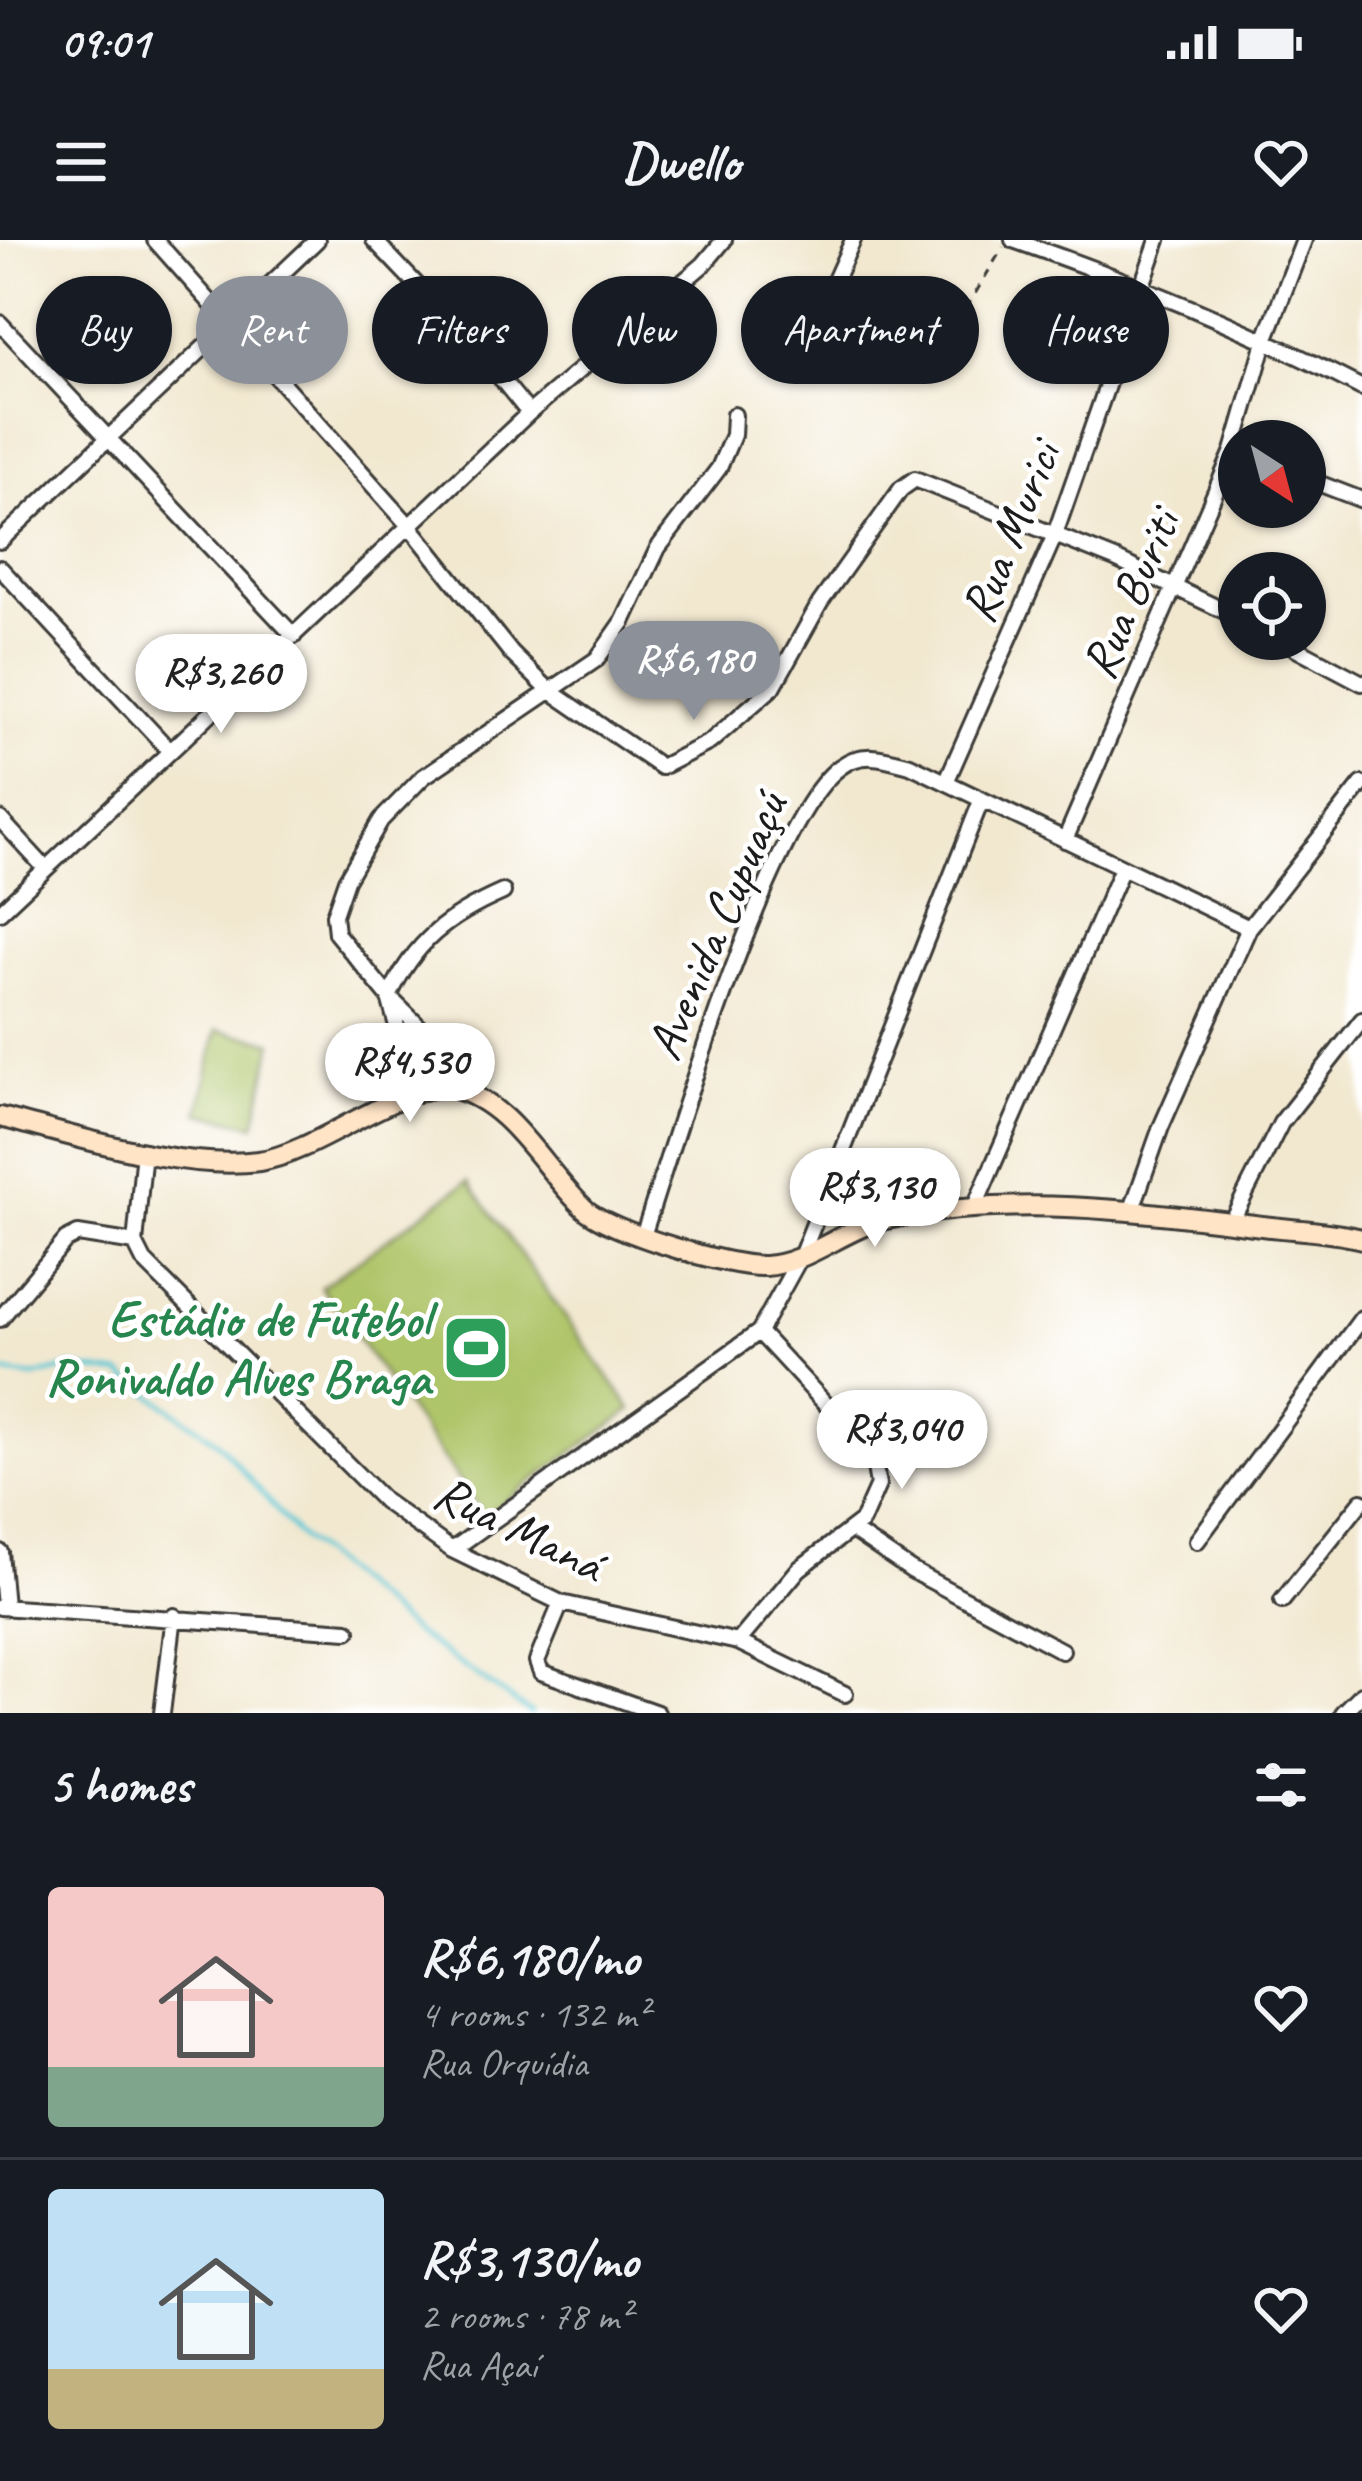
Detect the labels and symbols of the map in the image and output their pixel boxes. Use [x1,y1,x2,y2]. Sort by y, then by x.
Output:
north arrow [1218,420,1326,528]
street label: Rua Murici [945,427,1077,631]
street label: Rua Buriti [1066,495,1196,688]
pin: R$6,180 [583,621,805,723]
pin: R$3,260 [110,634,332,736]
street label: Avenida Cupuaçú [631,779,802,1069]
pin: R$4,530 [299,1023,521,1125]
pin: R$3,130 [764,1148,986,1250]
place label: Estádio de Futebol Ronivaldo Alves Braga [45,1287,439,1410]
sports icon: Estádio de Futebol Ronivaldo Alves Braga [441,1313,511,1383]
pin: R$3,040 [791,1390,1013,1492]
street label: Rua Maná [424,1460,618,1598]

